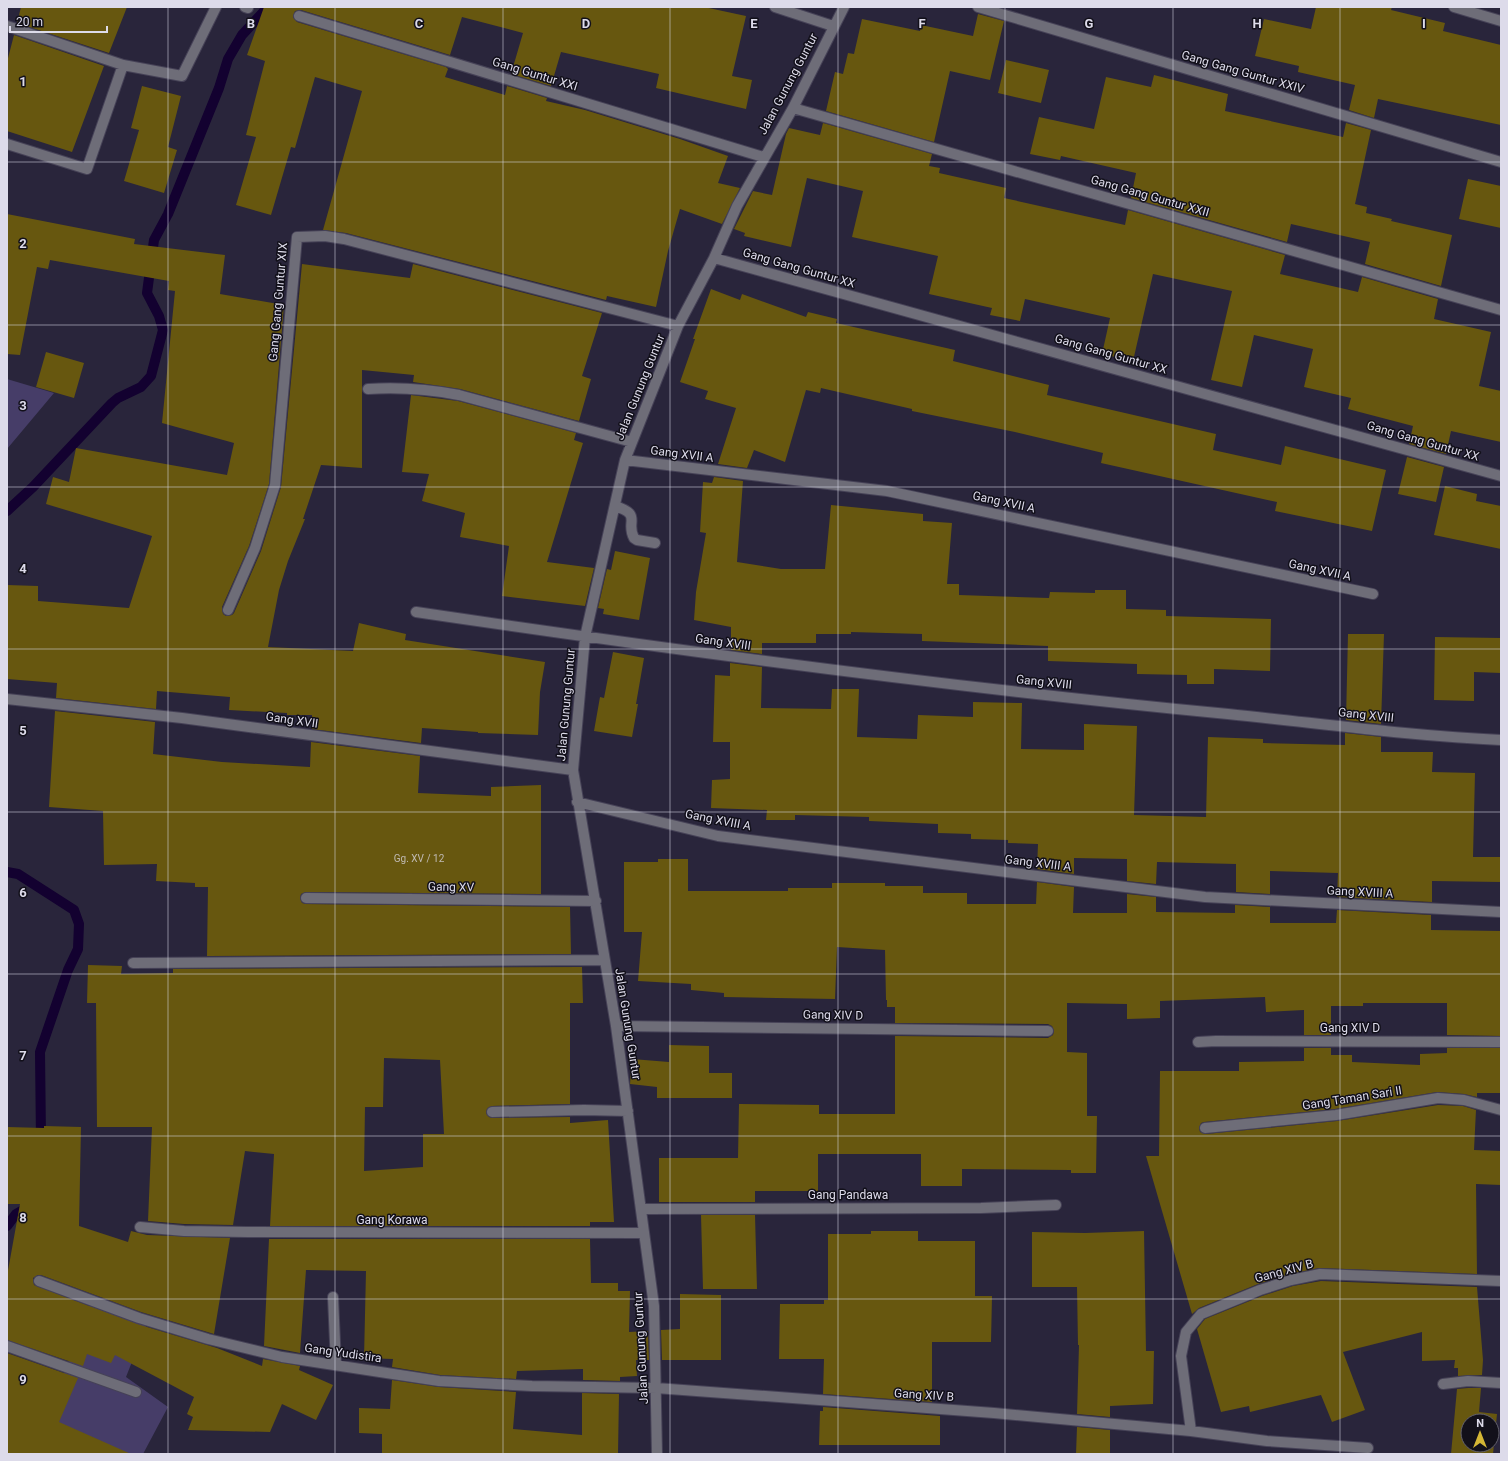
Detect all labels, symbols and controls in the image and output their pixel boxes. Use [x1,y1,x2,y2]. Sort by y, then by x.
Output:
scale bar [10,8,107,34]
text: 20 m [16,15,43,29]
text: B [247,16,255,31]
text: C [415,16,424,31]
text: D [582,16,590,31]
text: E [750,16,758,31]
text: F [918,16,926,31]
text: G [1085,16,1094,31]
text: H [1252,16,1262,31]
text: I [1422,16,1426,31]
street label: Jalan Gunung Guntur [755,31,821,137]
street label: Gang Gang Guntur XXIV [1180,48,1306,96]
street label: Gang Guntur XXI [491,54,579,94]
text: 1 [19,74,27,89]
street label: Gang Gang Guntur XXII [1089,172,1211,220]
text: 2 [19,236,27,251]
street label: Gang Gang Guntur XIX [266,241,290,362]
street label: Gang Gang Guntur XX [741,245,857,291]
street label: Gang Gang Guntur XX [1053,331,1169,377]
street label: Jalan Gunung Guntur [612,332,668,442]
text: 3 [19,398,27,413]
street label: Gang Gang Guntur XX [1365,418,1481,464]
street label: Gang XVII A [650,443,715,465]
street label: Gang XVII A [971,489,1037,515]
street label: Gang XVII A [1287,557,1353,583]
text: 4 [19,561,27,576]
street label: Gang XVIII [694,631,752,653]
street label: Jalan Gunung Guntur [554,648,578,762]
street label: Gang XVIII [1015,672,1073,692]
street label: Gang XVIII [1337,705,1395,725]
street label: Gang XVII [265,709,319,731]
text: 5 [19,723,27,738]
street label: Gang XVIII A [684,807,752,833]
street label: Gang XVIII A [1004,852,1072,874]
house number: Gg. XV / 12 [394,853,445,864]
street label: Gang XV [428,880,475,894]
street label: Gang XVIII A [1326,883,1394,901]
text: 6 [19,885,27,900]
street label: Jalan Gunung Guntur [612,967,644,1081]
street label: Gang XIV D [803,1007,863,1023]
street label: Gang XIV D [1320,1021,1380,1035]
text: 7 [19,1048,27,1063]
street label: Gang Taman Sari II [1301,1083,1403,1113]
street label: Gang Pandawa [808,1188,888,1202]
text: 8 [19,1210,27,1225]
street label: Gang Korawa [356,1213,428,1227]
street label: Gang XIV B [1253,1256,1315,1286]
street label: Jalan Gunung Guntur [631,1291,651,1405]
street label: Gang Yudistira [304,1341,382,1365]
text: 9 [19,1372,27,1387]
street label: Gang XIV B [894,1386,954,1404]
north arrow [1460,1413,1500,1453]
text: N [1476,1417,1484,1430]

